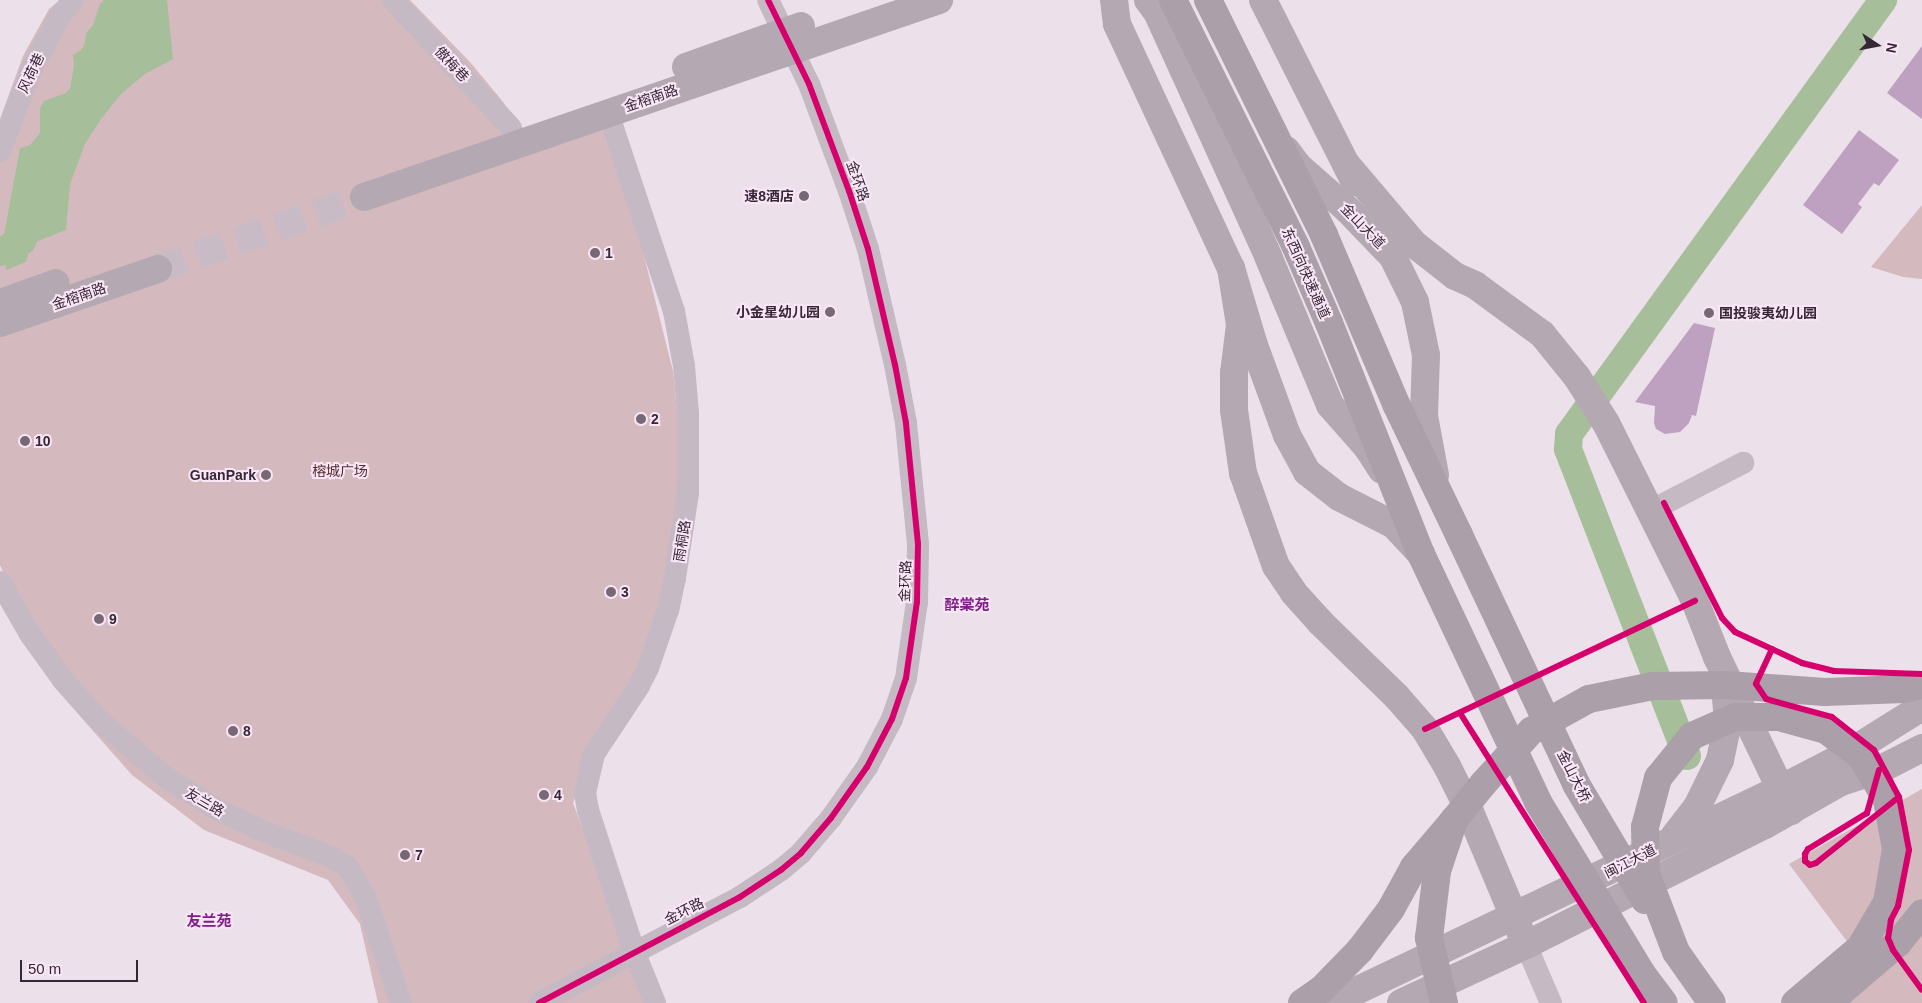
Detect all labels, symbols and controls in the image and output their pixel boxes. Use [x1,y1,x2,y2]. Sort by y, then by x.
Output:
north arrow [1852,20,1902,70]
text: N [1883,41,1901,54]
street label: 傲梅巷 [432,43,472,85]
street label: 风荷巷 [15,50,47,96]
street label: 金榕南路 [622,81,680,115]
street label: 金环路 [843,158,873,204]
place label: 速8酒店 [744,188,794,204]
marker: 速8酒店 [798,190,810,202]
street label: 金山大道 [1338,200,1388,252]
street label: 东西向快速通道 [1278,225,1334,321]
place label: 1 [605,245,613,261]
marker: 1 [589,247,601,259]
street label: 金榕南路 [50,279,108,313]
place label: 小金星幼儿园 [736,304,820,320]
place label: 国投骏夷幼儿园 [1719,305,1817,321]
marker: 小金星幼儿园 [824,306,836,318]
marker: 国投骏夷幼儿园 [1703,307,1715,319]
place label: 2 [651,411,659,427]
marker: 2 [635,413,647,425]
place label: 10 [35,433,51,449]
marker: 10 [19,435,31,447]
park label: 榕城广场 [312,463,368,479]
place label: GuanPark [190,467,256,483]
marker: GuanPark [260,469,272,481]
street label: 雨桐路 [670,519,694,563]
street label: 金环路 [896,560,914,602]
place label: 3 [621,584,629,600]
marker: 3 [605,586,617,598]
district label: 醉棠苑 [945,596,989,614]
place label: 9 [109,611,117,627]
marker: 9 [93,613,105,625]
place label: 8 [243,723,251,739]
marker: 8 [227,725,239,737]
street label: 金山大桥 [1554,747,1594,805]
street label: 友兰路 [183,784,227,820]
place label: 4 [554,787,562,803]
marker: 4 [538,789,550,801]
street label: 闽江大道 [1601,841,1659,881]
place label: 7 [415,847,423,863]
marker: 7 [399,849,411,861]
street label: 金环路 [661,894,707,928]
district label: 友兰苑 [187,912,231,930]
scale bar [22,950,140,982]
text: 50 m [28,960,61,977]

